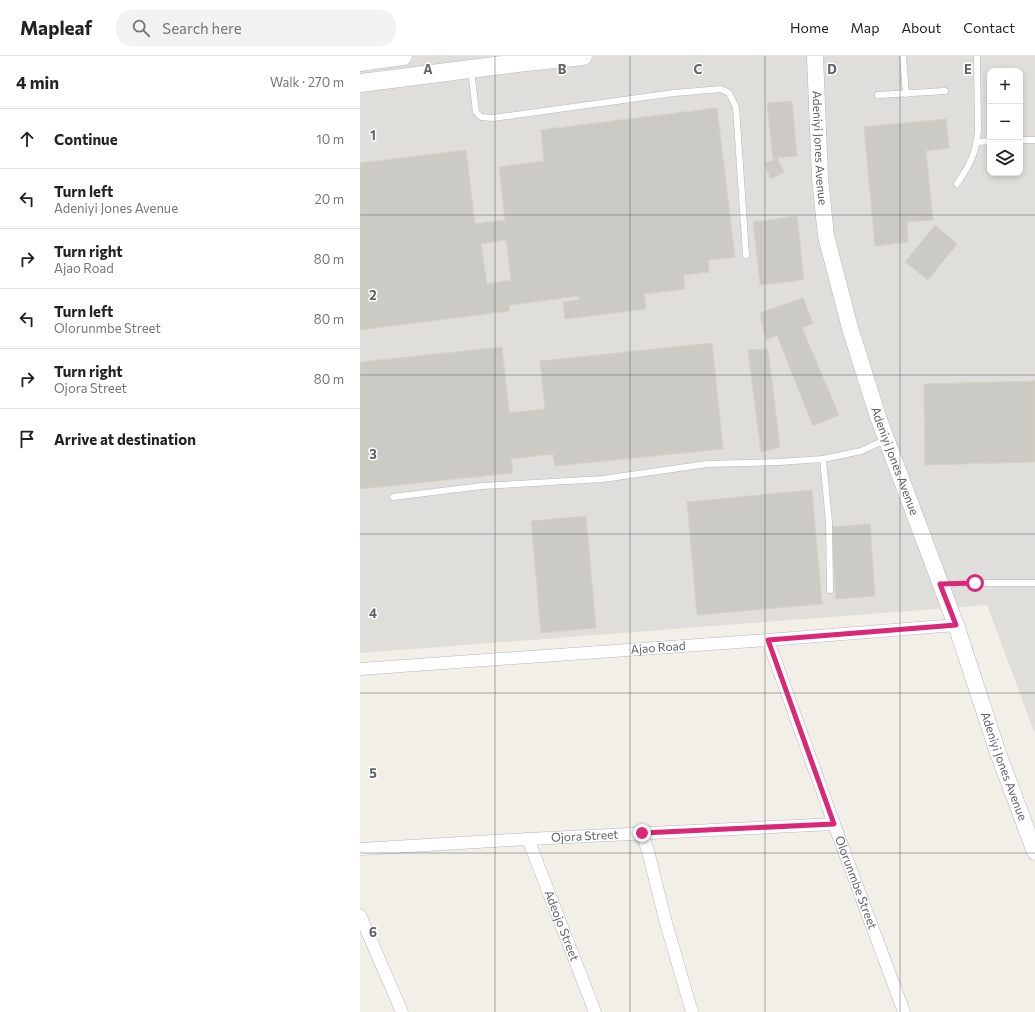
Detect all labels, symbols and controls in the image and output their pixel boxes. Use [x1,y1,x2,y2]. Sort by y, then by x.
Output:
search box [116,10,396,46]
text: Mapleaf [20,16,92,39]
icon: search [130,17,152,39]
text: Search here [162,19,242,37]
text: Home [790,19,829,36]
text: Map [851,19,879,36]
text: About [901,19,941,36]
text: Contact [963,19,1015,36]
text: A [423,61,433,77]
text: B [558,61,567,77]
text: C [694,61,703,77]
text: D [827,61,837,77]
text: E [964,61,972,77]
map controls [987,68,1023,176]
button: + [987,68,1023,104]
text: 4 min [16,72,59,93]
text: Walk · 270 m [270,74,344,90]
street label: Adeniyi Jones Avenue [810,90,831,206]
button: − [987,104,1023,140]
text: 1 [370,127,376,143]
icon: ahead [16,128,38,150]
text: Continue [54,130,118,148]
text: 10 m [316,131,344,147]
button: layers [987,140,1023,176]
text: Turn left [54,182,113,200]
icon: left [16,188,38,210]
text: 20 m [315,191,344,207]
text: Adeniyi Jones Avenue [54,200,178,216]
text: Turn right [54,242,123,260]
icon: right [16,248,38,270]
text: 80 m [314,251,344,267]
text: Ajao Road [54,260,114,276]
text: 2 [369,287,377,303]
text: Turn left [54,302,113,320]
icon: left [16,308,38,330]
text: 80 m [314,311,344,327]
text: Olorunmbe Street [54,320,161,336]
text: Turn right [54,362,123,380]
icon: right [16,368,38,390]
text: 80 m [314,371,344,387]
text: Ojora Street [54,380,127,396]
street label: Adeniyi Jones Avenue [869,405,922,517]
icon: arrive [16,428,38,450]
text: Arrive at destination [54,430,196,448]
text: 3 [369,446,377,462]
route start [966,574,984,592]
text: 4 [369,605,377,621]
street label: Ajao Road [630,638,686,656]
street label: Adeniyi Jones Avenue [979,710,1031,822]
text: 5 [369,765,377,781]
route end [633,824,651,842]
street label: Ojora Street [551,827,619,844]
street label: Olorunmbe Street [833,834,881,931]
street label: Adeojo Street [542,888,583,963]
text: 6 [369,924,377,940]

